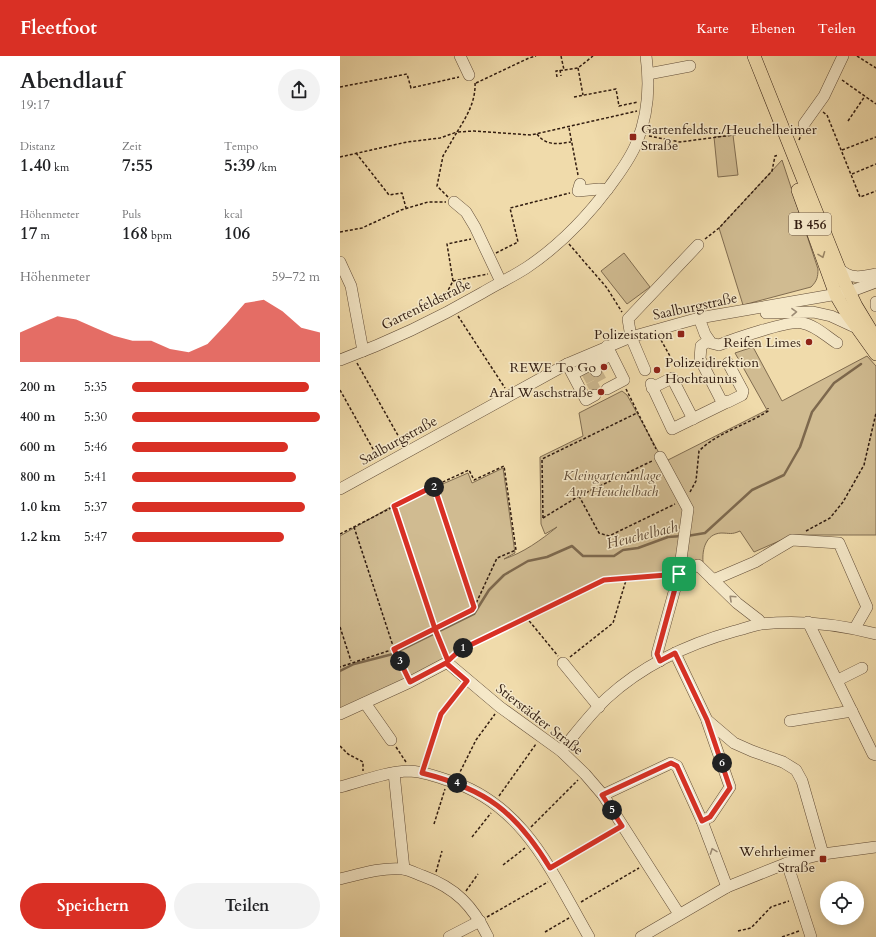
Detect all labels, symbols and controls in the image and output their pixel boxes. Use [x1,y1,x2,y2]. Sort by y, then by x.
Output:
text: Fleetfoot [20,15,97,41]
text: Karte [696,19,729,38]
text: Ebenen [751,19,796,38]
text: Teilen [818,19,856,38]
text: Abendlauf [20,66,123,96]
button: share [278,69,320,111]
text: 19:17 [20,96,50,114]
place label: Gartenfeldstr./Heuchelheimer Straße [641,120,818,155]
marker: Gartenfeldstr./Heuchelheimer Straße [628,132,638,142]
text: Distanz [20,139,55,154]
text: Zeit [122,139,141,154]
text: Tempo [224,139,258,154]
text: 1.40 [20,154,51,177]
text: 7:55 [122,154,153,177]
text: 5:39 [224,154,255,177]
text: km [51,160,69,175]
text: /km [255,160,277,175]
text: Höhenmeter [20,207,79,222]
text: Puls [122,207,141,222]
text: kcal [224,207,242,222]
road number: B 456 [789,213,831,235]
text: 17 [20,222,37,245]
text: 168 [122,222,148,245]
text: 106 [224,222,250,245]
text: m [37,228,50,243]
text: bpm [148,228,172,243]
one-way arrow [817,251,825,258]
text: Höhenmeter [20,268,90,286]
text: 59–72 m [272,268,320,286]
street label: Gartenfeldstraße [378,275,474,334]
street label: Saalburgstraße [651,288,739,325]
one-way arrow [791,308,797,316]
place label: Polizeistation [594,325,673,344]
marker: Polizeistation [676,329,686,339]
place label: Reifen Limes [723,333,801,352]
marker: Reifen Limes [804,337,814,347]
place label: Polizeidirektion Hochtaunus [665,353,759,388]
place label: REWE To Go [510,358,596,377]
marker: REWE To Go [599,362,609,372]
marker: Polizeidirektion Hochtaunus [652,365,662,375]
text: 200 m [20,378,55,396]
text: 5:35 [84,378,107,396]
place label: Aral Waschstraße [489,383,593,402]
marker: Aral Waschstraße [596,387,606,397]
text: 400 m [20,408,55,426]
text: 5:30 [84,408,107,426]
street label: Saalburgstraße [356,411,440,470]
text: 600 m [20,438,55,456]
text: 5:46 [84,438,107,456]
park label: Kleingartenanlage Am Heuchelbach [563,466,661,501]
text: 800 m [20,468,55,486]
text: 5:41 [84,468,107,486]
pin: 2 [424,477,444,497]
text: 2 [431,479,437,494]
text: 1.0 km [20,498,61,516]
text: 5:37 [84,498,107,516]
water label: Heuchelbach [604,516,681,554]
text: 1.2 km [20,528,61,546]
text: 5:47 [84,528,107,546]
pin [662,557,696,591]
icon: arrive [668,563,690,585]
one-way arrow [729,595,737,603]
pin: 1 [453,638,473,658]
text: 1 [460,640,466,655]
pin: 3 [390,651,410,671]
text: 3 [397,653,403,668]
street label: Stierstädter Straße [492,679,588,760]
pin: 6 [712,753,732,773]
text: 6 [719,755,725,770]
pin: 4 [447,773,467,793]
text: 4 [454,775,460,790]
pin: 5 [602,800,622,820]
text: 5 [609,802,615,817]
place label: Wehrheimer Straße [738,842,816,877]
one-way arrow [710,847,718,854]
marker: Wehrheimer Straße [818,854,828,864]
map controls [820,881,864,925]
button: locate [820,881,864,925]
button: Speichern [20,883,166,929]
button: Teilen [174,883,320,929]

